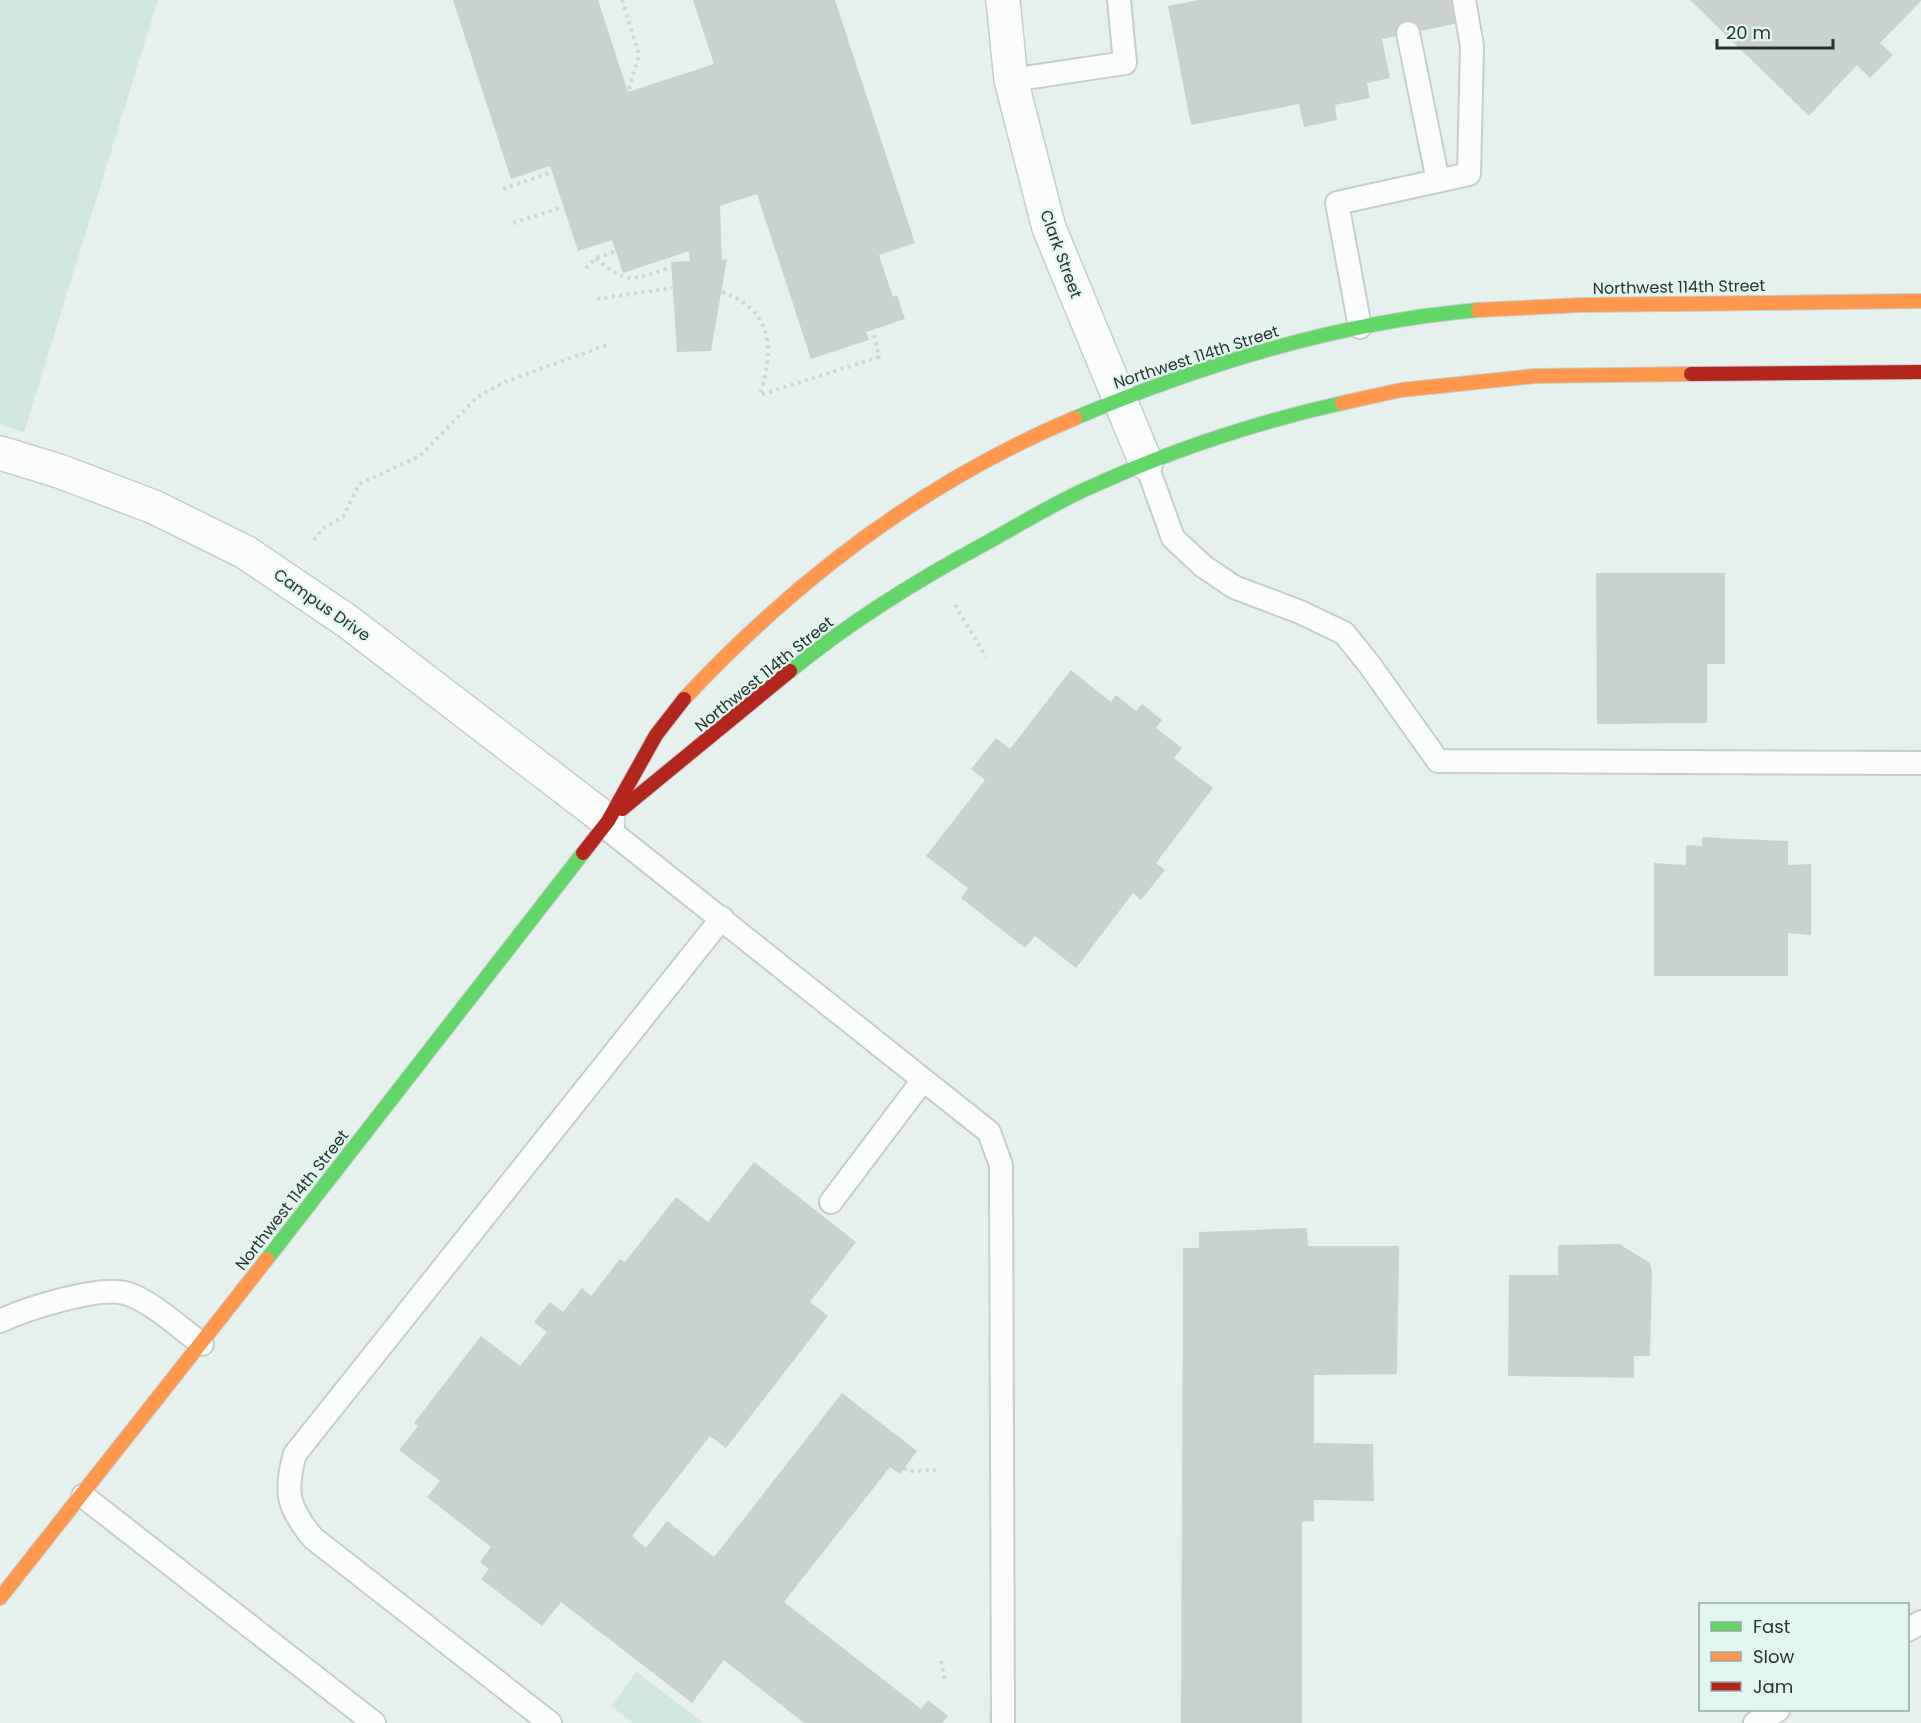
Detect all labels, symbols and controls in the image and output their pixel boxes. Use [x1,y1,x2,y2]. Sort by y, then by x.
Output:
scale bar [1717,12,1832,50]
text: 20 m [1726,20,1771,45]
street label: Clark Street [1034,207,1088,302]
street label: Northwest 114th Street [1593,274,1766,300]
street label: Northwest 114th Street [1110,319,1282,395]
street label: Campus Drive [269,563,375,647]
street label: Northwest 114th Street [690,611,838,737]
street label: Northwest 114th Street [230,1125,354,1275]
legend [1699,1603,1909,1711]
text: Fast [1753,1614,1790,1639]
text: Slow [1753,1644,1795,1669]
text: Jam [1753,1674,1793,1699]

